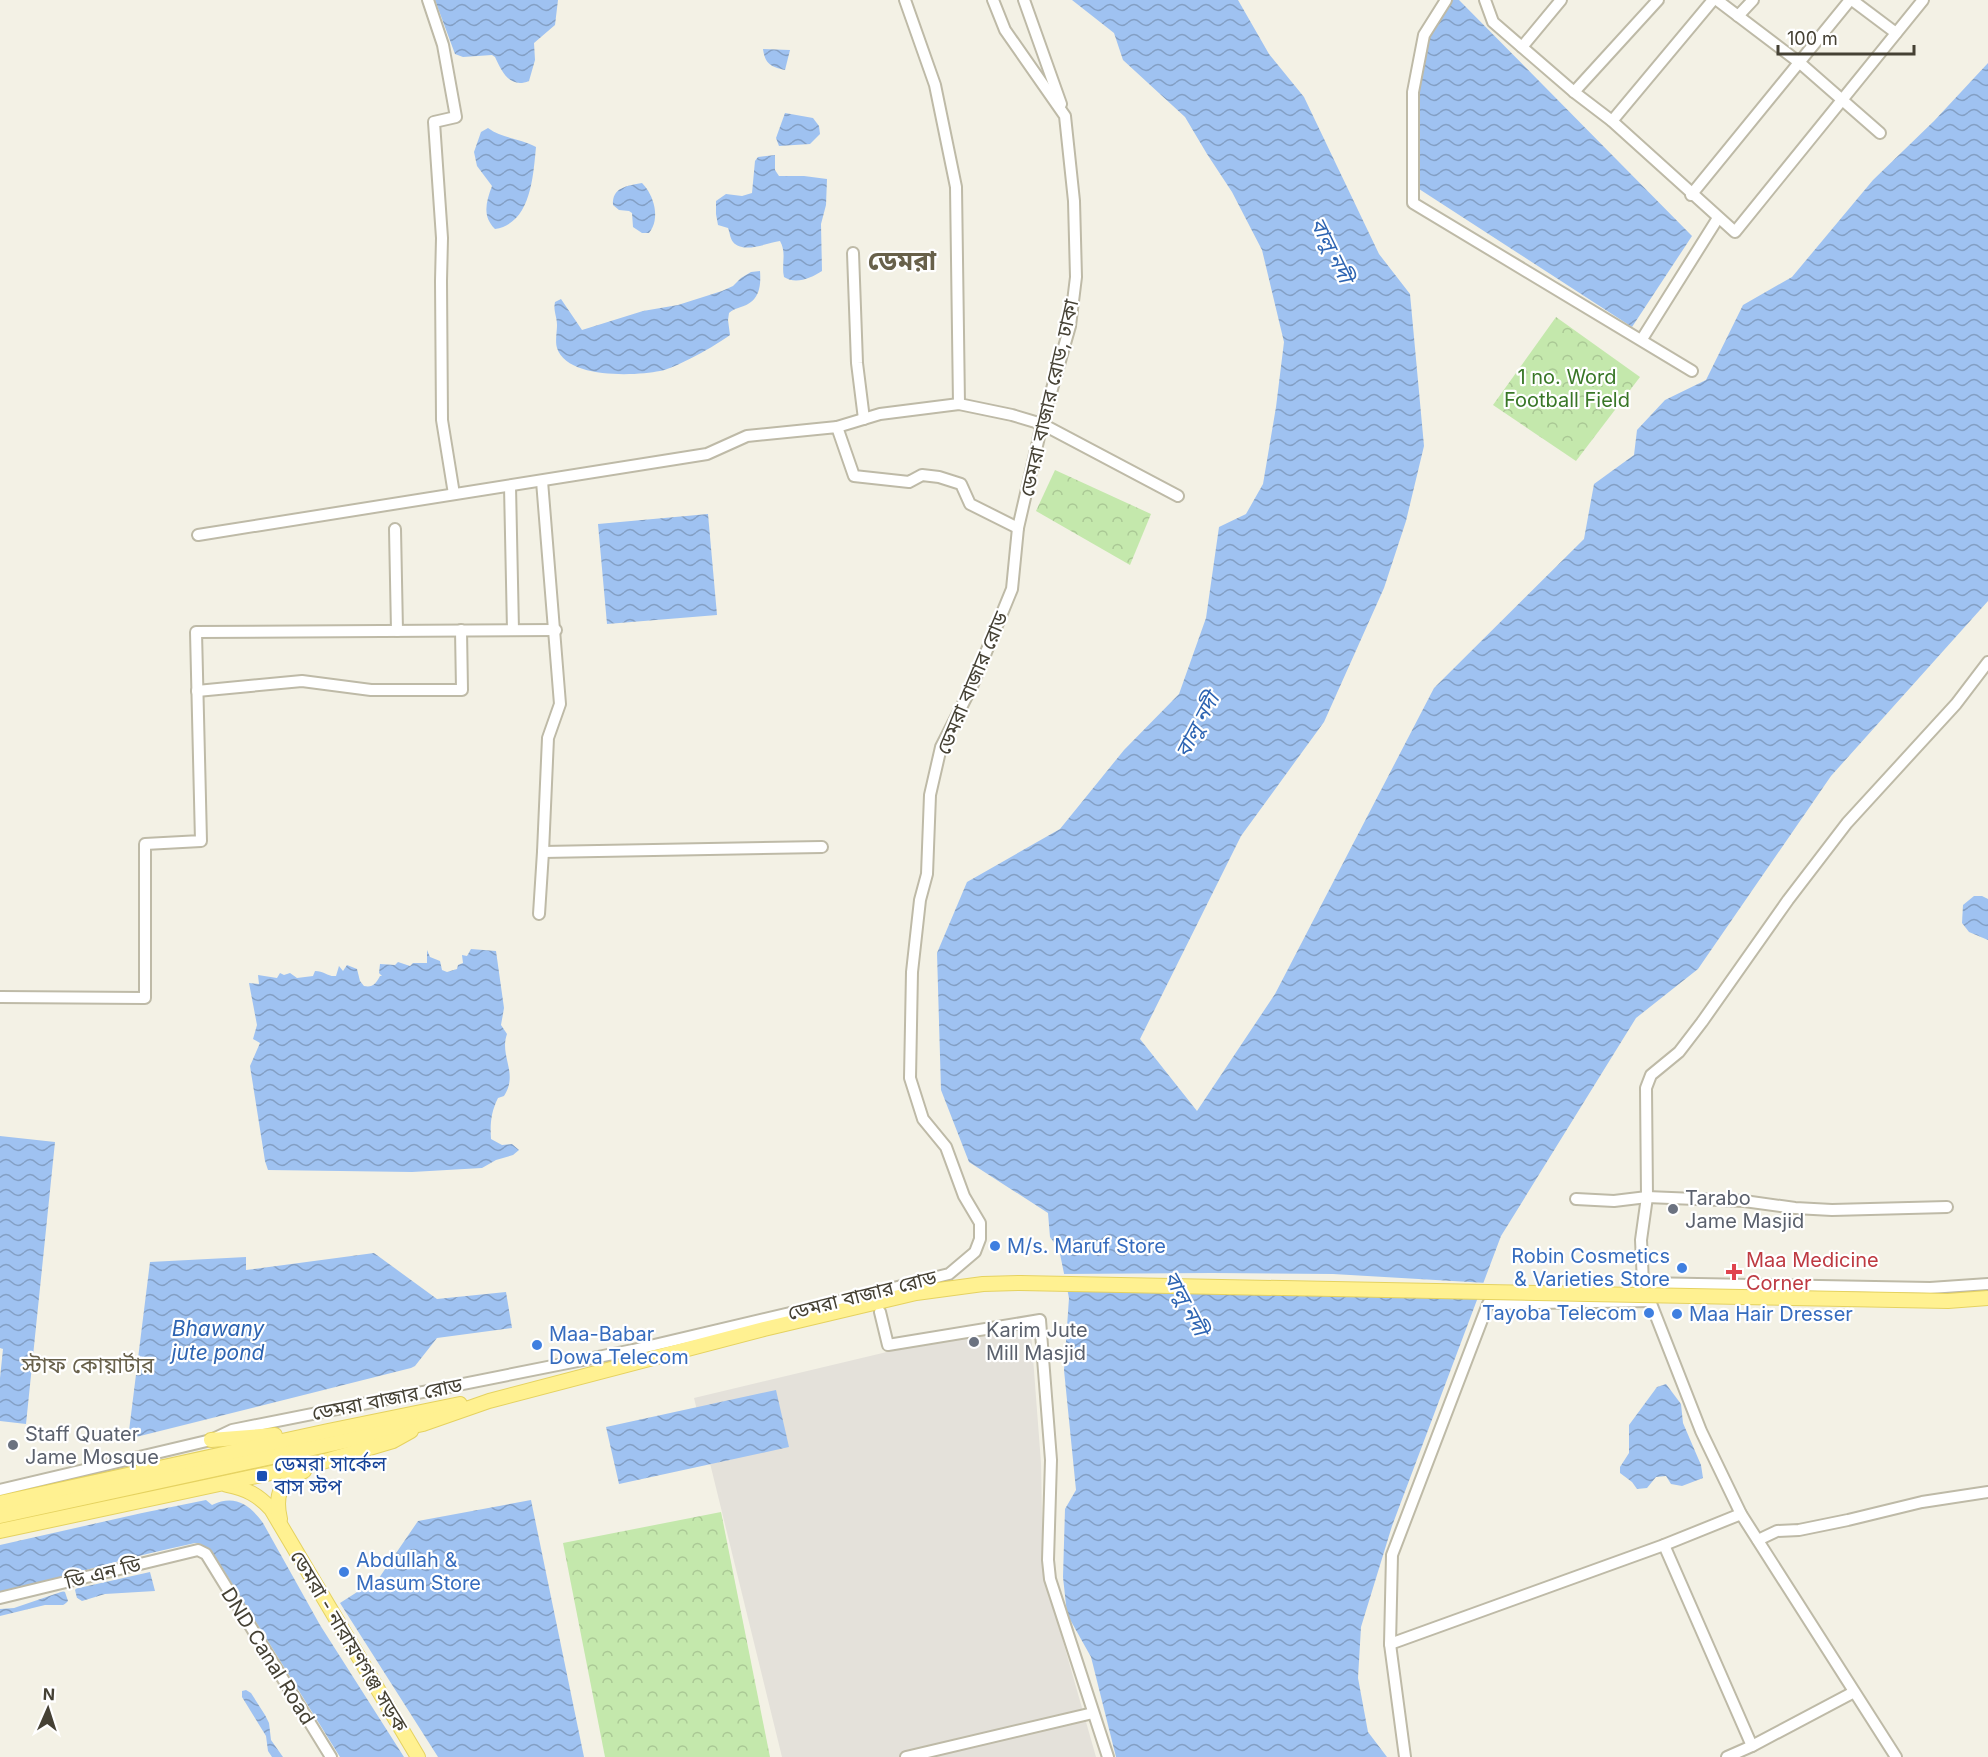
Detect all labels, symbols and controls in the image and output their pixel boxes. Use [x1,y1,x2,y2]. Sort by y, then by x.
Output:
scale bar [1778,18,1914,56]
text: 100 m [1787,28,1838,49]
water label: বালু নদী [1306,213,1360,291]
district label: ডেমরা [868,245,937,276]
street label: ডেমরা বাজার রোড, ঢাকা [1015,296,1084,499]
park label: 1 no. Word Football Field [1504,365,1630,412]
street label: ডেমরা বাজার রোড [931,607,1013,758]
water label: বালু নদী [1170,685,1226,761]
place label: Tarabo Jame Masjid [1685,1186,1804,1233]
marker: Tarabo Jame Masjid [1666,1202,1680,1216]
place label: M/s. Maruf Store [1007,1234,1166,1258]
marker: M/s. Maruf Store [988,1239,1002,1253]
place label: Robin Cosmetics & Varieties Store [1511,1244,1670,1291]
place label: Maa Medicine Corner [1746,1248,1879,1295]
marker: Robin Cosmetics & Varieties Store [1675,1261,1689,1275]
street label: ডেমরা বাজার রোড [785,1265,940,1325]
marker: Maa Medicine Corner [1727,1265,1741,1279]
water label: বালু নদী [1159,1267,1215,1343]
place label: Tayoba Telecom [1482,1301,1637,1325]
place label: Maa Hair Dresser [1689,1302,1853,1326]
marker: Tayoba Telecom [1642,1306,1656,1320]
marker: Maa Hair Dresser [1670,1307,1684,1321]
water label: Bhawany jute pond [170,1316,266,1365]
place label: Karim Jute Mill Masjid [986,1318,1088,1365]
place label: Maa-Babar Dowa Telecom [549,1322,689,1369]
marker: Karim Jute Mill Masjid [967,1335,981,1349]
marker: Maa-Babar Dowa Telecom [530,1338,544,1352]
district label: স্টাফ কোয়ার্টার [21,1352,155,1378]
street label: ডেমরা বাজার রোড [310,1373,465,1425]
place label: Staff Quater Jame Mosque [25,1422,159,1469]
marker: Staff Quater Jame Mosque [6,1438,20,1452]
place label: ডেমরা সার্কেল বাস স্টপ [273,1451,387,1499]
marker: ডেমরা সার্কেল বাস স্টপ [255,1469,269,1483]
street label: ডেমরা - নারায়ণগঞ্জ সড়ক [285,1546,413,1737]
place label: Abdullah & Masum Store [356,1548,481,1595]
street label: ডি এন ডি [62,1552,144,1594]
marker: Abdullah & Masum Store [337,1565,351,1579]
street label: DND Canal Road [216,1583,320,1729]
north arrow [18,1679,78,1739]
text: N [42,1684,55,1704]

